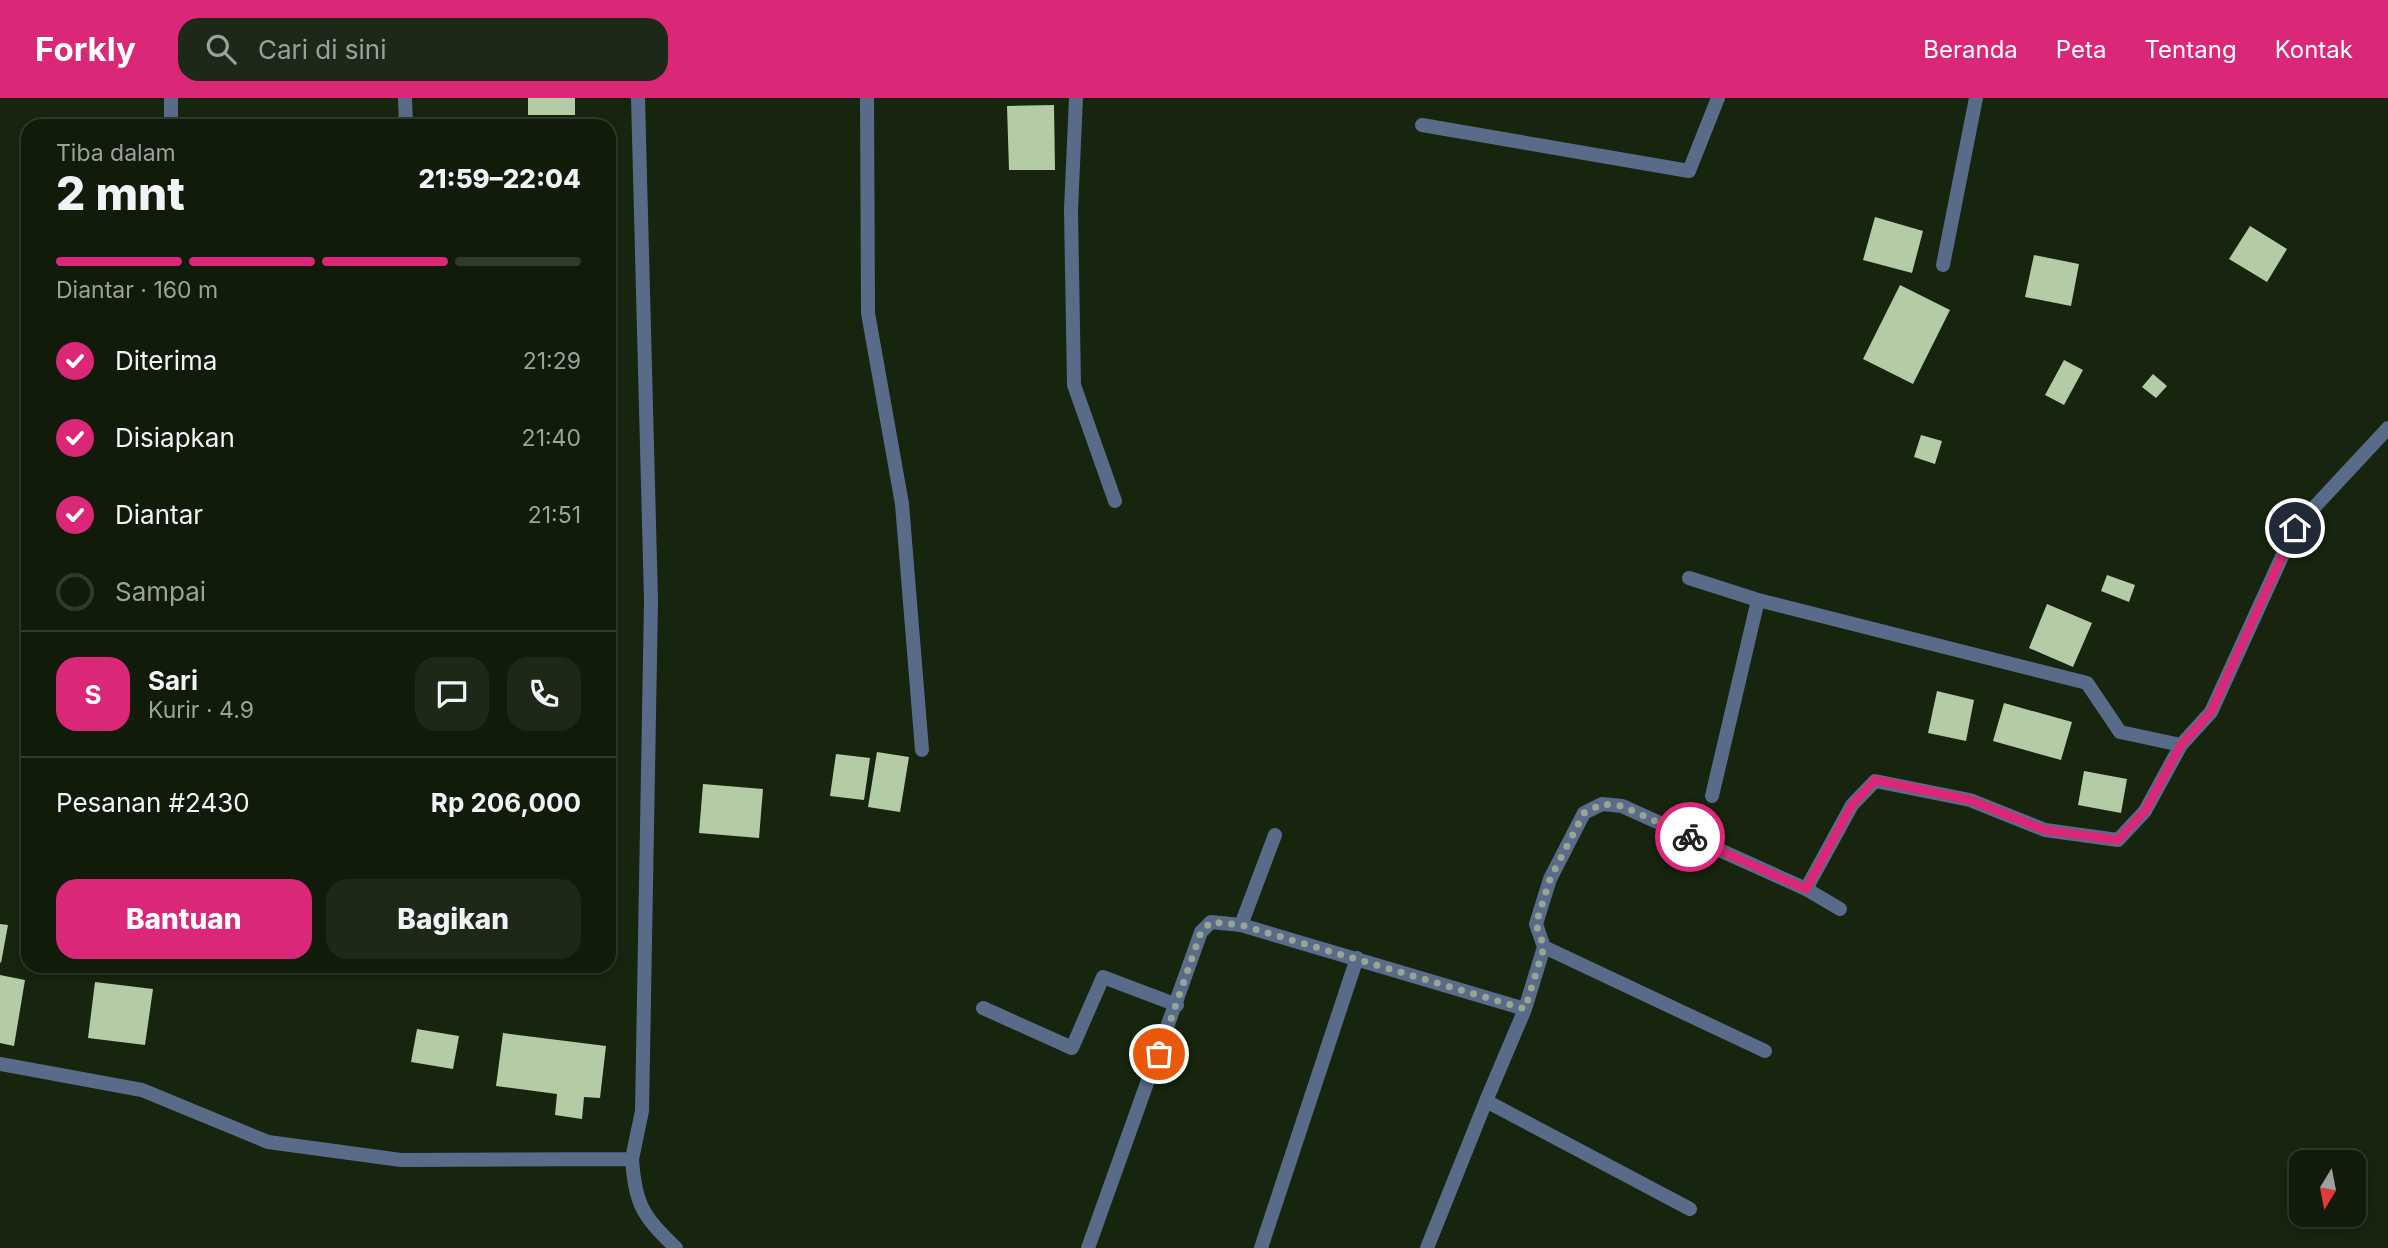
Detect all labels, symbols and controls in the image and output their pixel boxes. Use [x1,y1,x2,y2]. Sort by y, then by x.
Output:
search box [178,18,668,81]
text: Forkly [35,29,136,69]
icon: search [202,30,240,68]
text: Cari di sini [258,34,387,65]
text: Beranda [1923,35,2018,64]
text: Peta [2056,35,2106,64]
text: Tentang [2144,35,2237,64]
text: Kontak [2275,35,2353,64]
text: Tiba dalam [56,139,176,167]
text: 21:59–22:04 [418,163,581,194]
text: 2 mnt [56,165,185,221]
text: Diantar · 160 m [56,276,218,304]
icon: check [56,342,94,380]
text: Diterima [115,345,217,376]
text: 21:29 [523,347,581,375]
icon: check [56,419,94,457]
text: Disiapkan [115,422,235,453]
text: 21:40 [522,424,581,452]
icon: check [56,496,94,534]
pin [2265,498,2325,558]
text: Diantar [115,499,203,530]
text: 21:51 [528,501,581,529]
icon: home [2276,509,2314,547]
text: Sampai [115,576,206,607]
button: chat [415,657,489,731]
button: phone [507,657,581,731]
text: Sari [148,665,198,696]
text: S [84,679,102,710]
text: Kurir · 4.9 [148,696,254,724]
text: Pesanan #2430 [56,787,250,818]
text: Rp 206,000 [431,787,581,818]
courier [1655,802,1725,872]
icon: bike [1671,818,1709,856]
button: Bantuan [56,879,312,959]
button: Bagikan [326,879,581,959]
pin [1129,1024,1189,1084]
icon: bag [1140,1035,1178,1073]
north arrow [2289,1150,2366,1227]
map controls [2289,1150,2366,1227]

